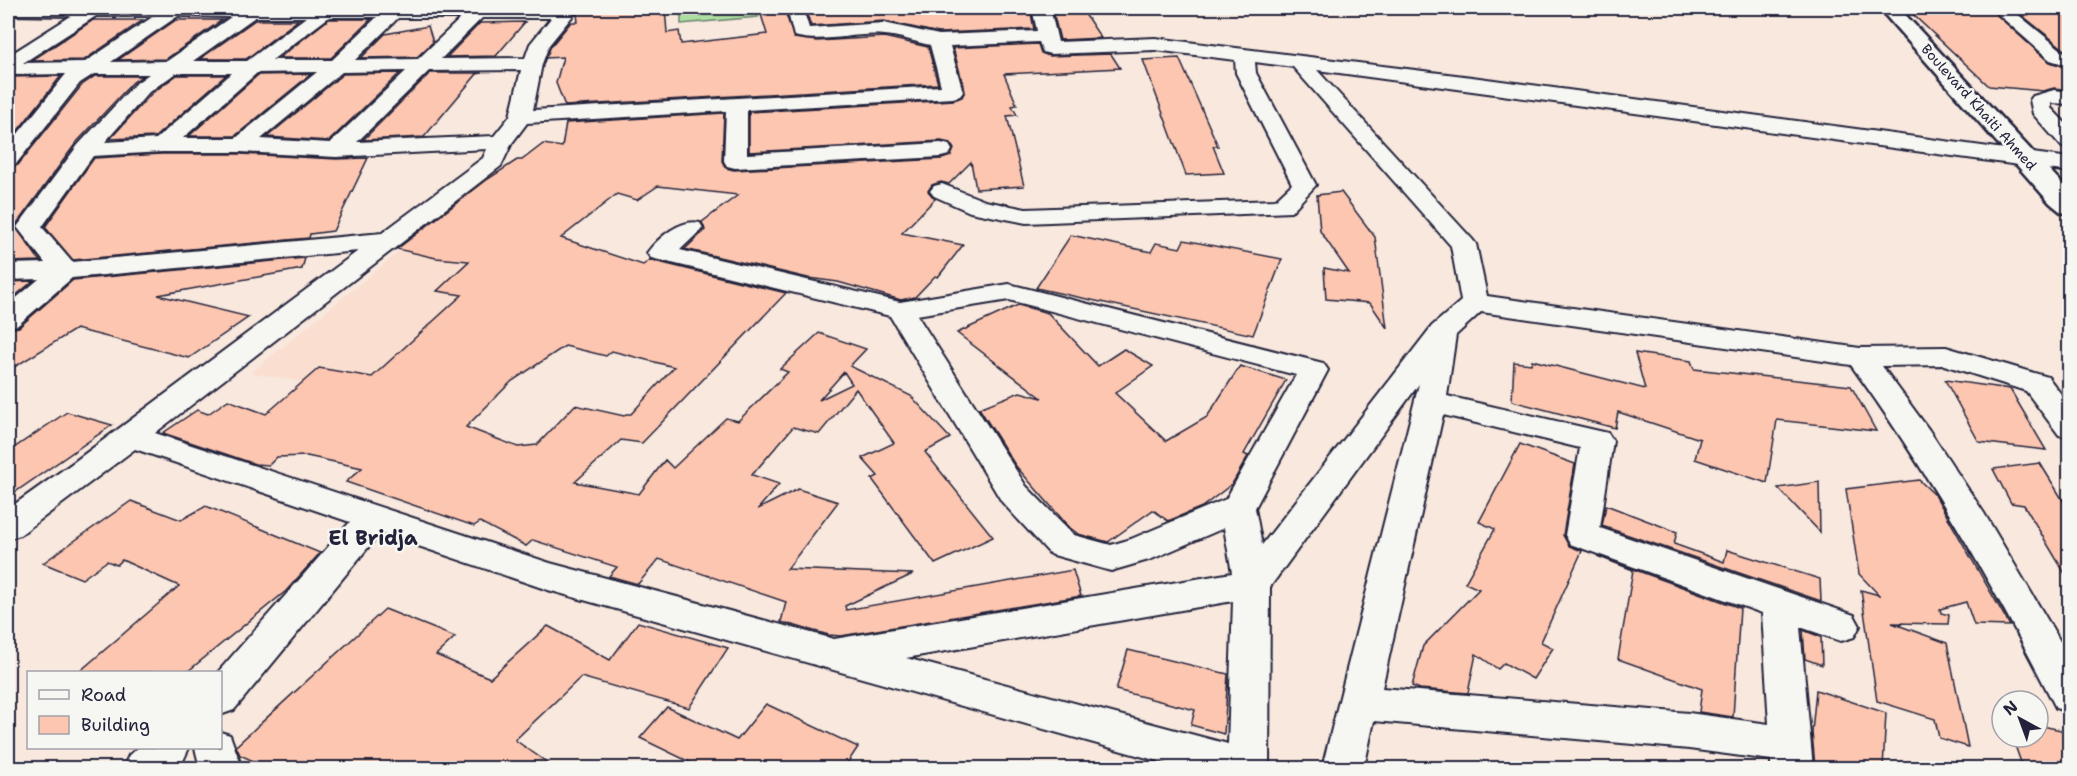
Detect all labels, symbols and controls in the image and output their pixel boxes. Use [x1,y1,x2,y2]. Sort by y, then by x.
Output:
street label: Boulevard Khaiti Ahmed [1917,40,2041,174]
district label: El Bridja [328,525,418,551]
legend [27,671,222,749]
text: Road [81,683,126,707]
north arrow [1990,689,2050,749]
text: N [1999,696,2022,720]
text: Building [81,713,150,737]

